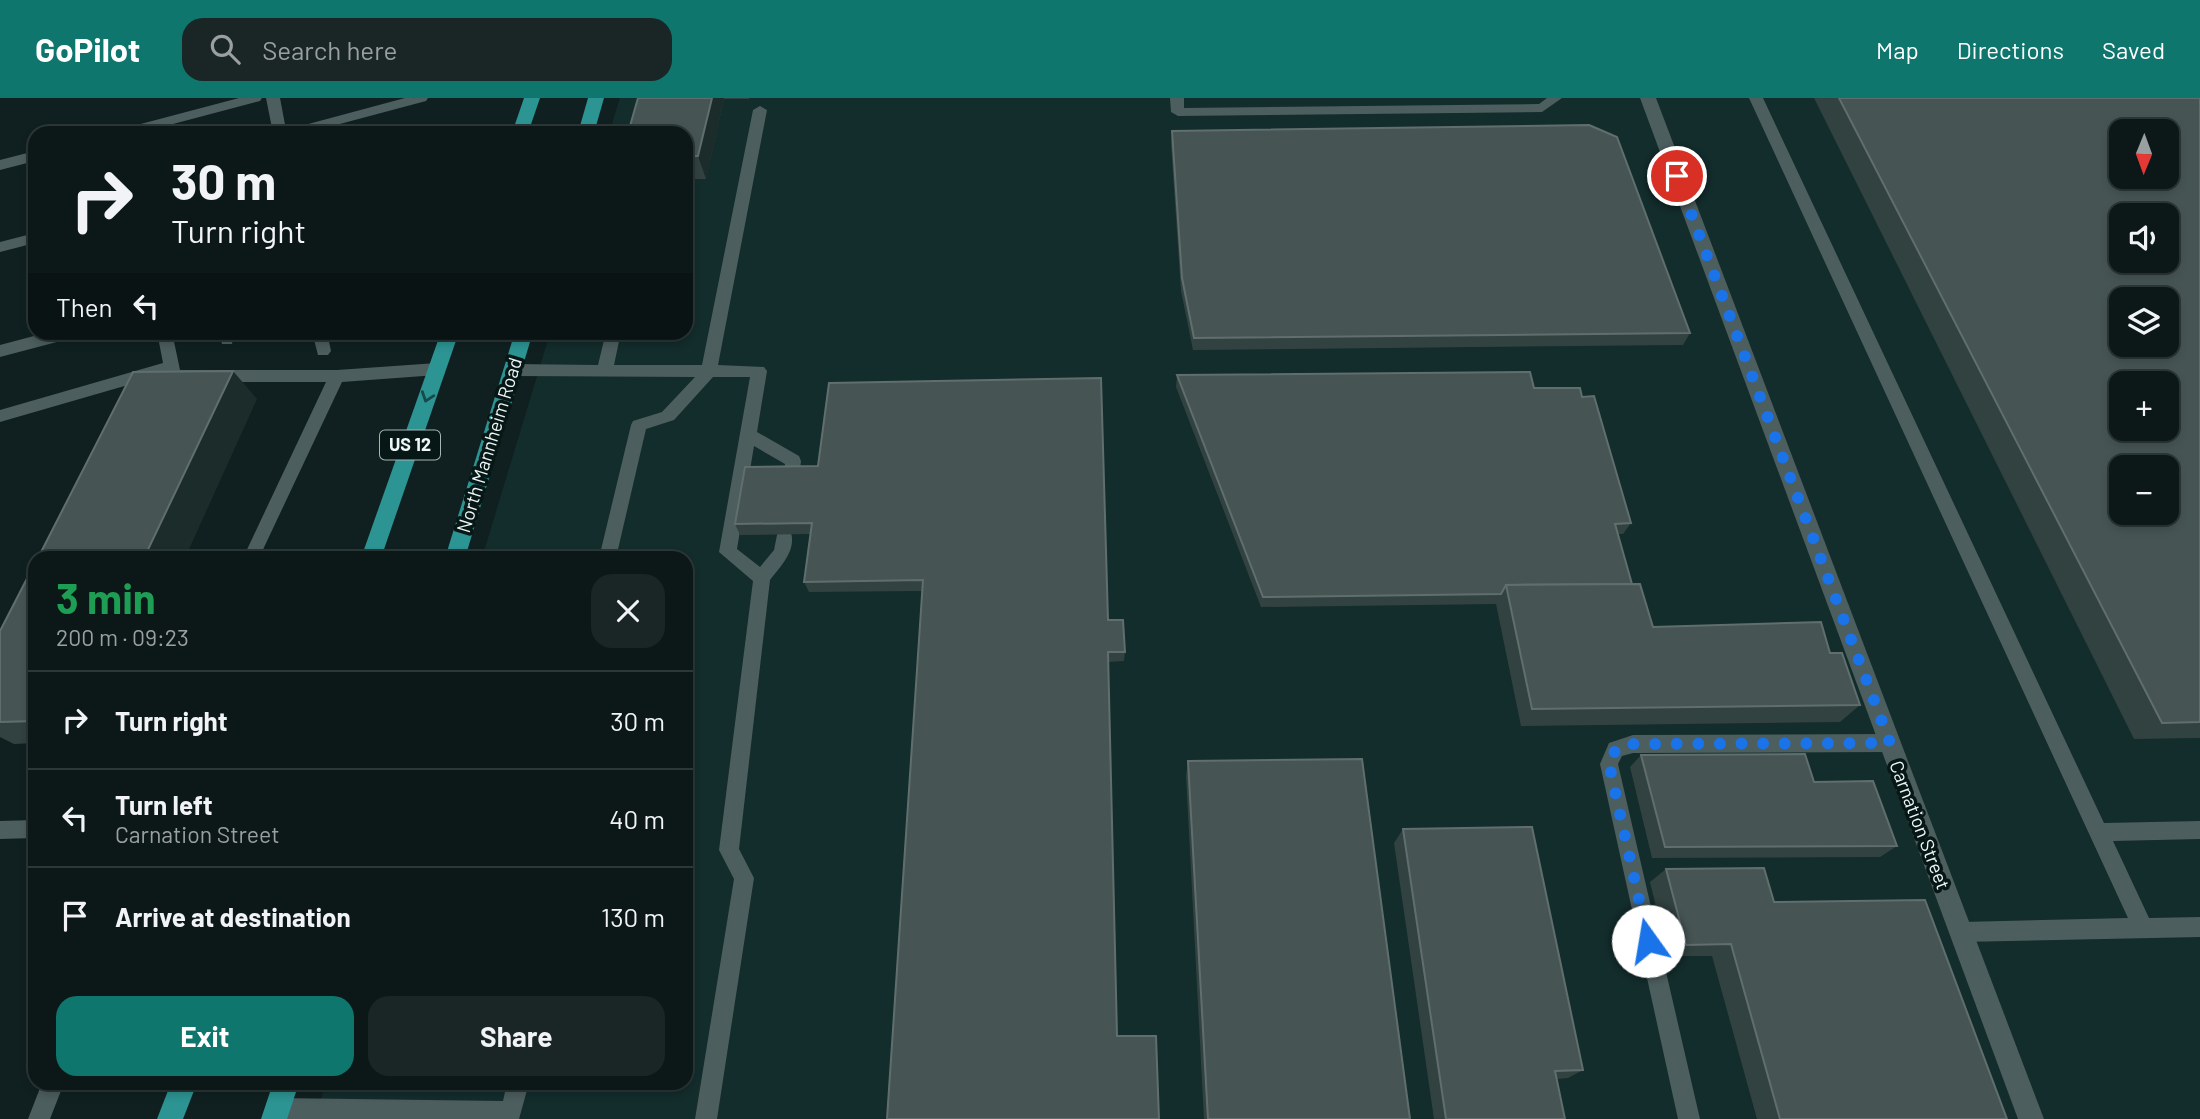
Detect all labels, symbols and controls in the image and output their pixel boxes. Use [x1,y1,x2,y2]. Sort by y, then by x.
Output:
search box [182,18,672,81]
text: GoPilot [35,29,140,69]
icon: search [206,30,244,68]
text: Search here [262,34,397,65]
text: Map [1876,35,1919,64]
text: Directions [1957,35,2064,64]
text: Saved [2102,35,2165,64]
north arrow [2109,119,2179,189]
map controls [2109,119,2179,525]
pin [1647,146,1707,206]
text: 30 m [171,151,276,210]
icon: right [56,154,147,245]
icon: arrive [1658,157,1696,195]
button: sound [2109,203,2179,273]
text: Turn right [171,211,306,249]
icon: left [127,287,165,325]
button: layers [2109,287,2179,357]
text: Then [56,291,113,322]
street label: North Mannheim Road [451,355,526,535]
button: + [2109,371,2179,441]
one-way arrow [421,390,435,402]
road number: US 12 [380,430,440,460]
button: − [2109,455,2179,525]
text: 3 min [56,572,156,622]
button: close [591,574,665,648]
text: 200 m · 09:23 [56,623,189,651]
icon: right [56,701,94,739]
text: Turn right [115,705,228,736]
text: 30 m [610,705,665,736]
street label: Carnation Street [1885,757,1956,892]
text: Turn left [115,789,213,820]
icon: left [56,799,94,837]
text: 40 m [609,803,665,834]
text: Carnation Street [115,820,280,848]
icon: arrive [56,897,94,935]
text: Arrive at destination [115,901,351,932]
text: 130 m [601,901,665,932]
position arrow [1611,904,1685,978]
button: Exit [56,996,354,1076]
button: Share [368,996,665,1076]

